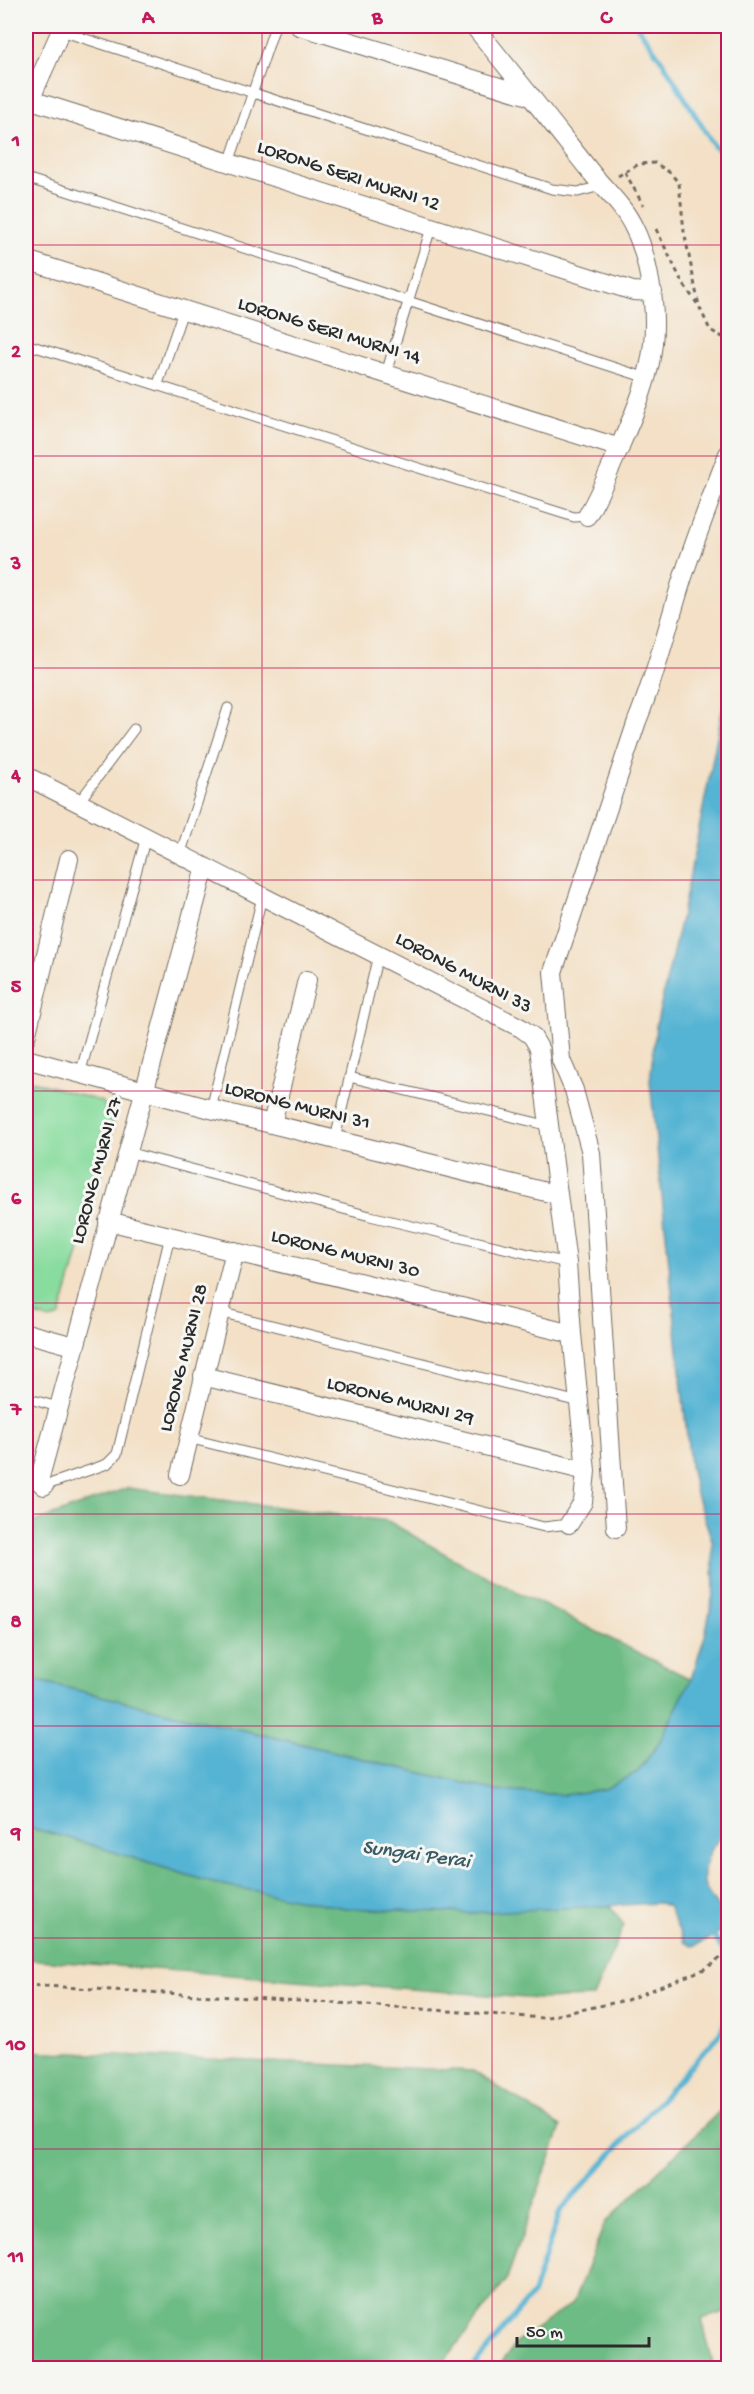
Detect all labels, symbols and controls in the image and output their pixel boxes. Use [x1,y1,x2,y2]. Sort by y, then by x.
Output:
text: A [141,8,156,31]
text: B [371,8,383,31]
text: C [600,8,614,31]
text: 1 [11,131,20,154]
street label: LORONG SERI MURNI 12 [254,137,442,217]
street label: LORONG SERI MURNI 14 [235,293,424,371]
text: 2 [11,342,21,365]
text: 3 [10,554,21,577]
text: 4 [10,766,21,789]
street label: LORONG MURNI 33 [391,928,535,1020]
text: 5 [11,977,22,1000]
street label: LORONG MURNI 31 [222,1078,372,1136]
street label: LORONG MURNI 27 [67,1095,129,1247]
text: 6 [11,1189,22,1212]
street label: LORONG MURNI 30 [268,1225,422,1285]
street label: LORONG MURNI 28 [156,1282,214,1434]
street label: LORONG MURNI 29 [324,1373,476,1431]
text: 7 [10,1400,23,1423]
text: 8 [11,1612,22,1635]
text: 9 [10,1824,21,1847]
water label: Sungai Perai [360,1836,474,1876]
text: 10 [5,2035,26,2058]
text: 11 [7,2247,24,2270]
scale bar [517,2310,649,2348]
text: 50 m [526,2323,563,2344]

